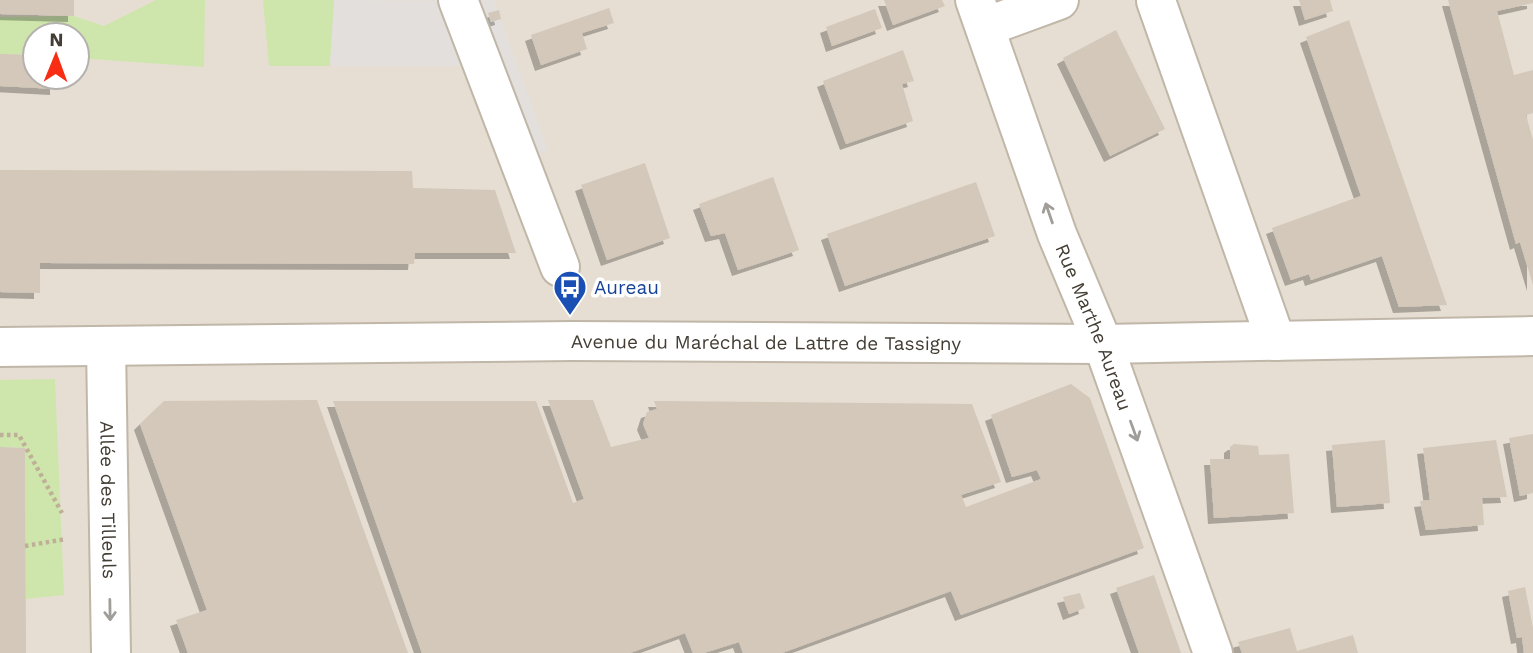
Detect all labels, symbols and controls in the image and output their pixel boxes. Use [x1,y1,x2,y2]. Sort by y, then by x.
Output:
north arrow [21,21,91,91]
text: N [49,28,64,51]
one-way arrow [1042,202,1055,224]
street label: Rue Marthe Aureau [1051,240,1137,413]
bus stop icon: Aureau [551,268,589,317]
place label: Aureau [594,276,659,299]
street label: Avenue du Maréchal de Lattre de Tassigny [571,329,961,355]
one-way arrow [1129,420,1141,442]
street label: Allée des Tilleuls [96,421,121,579]
one-way arrow [103,599,117,622]

